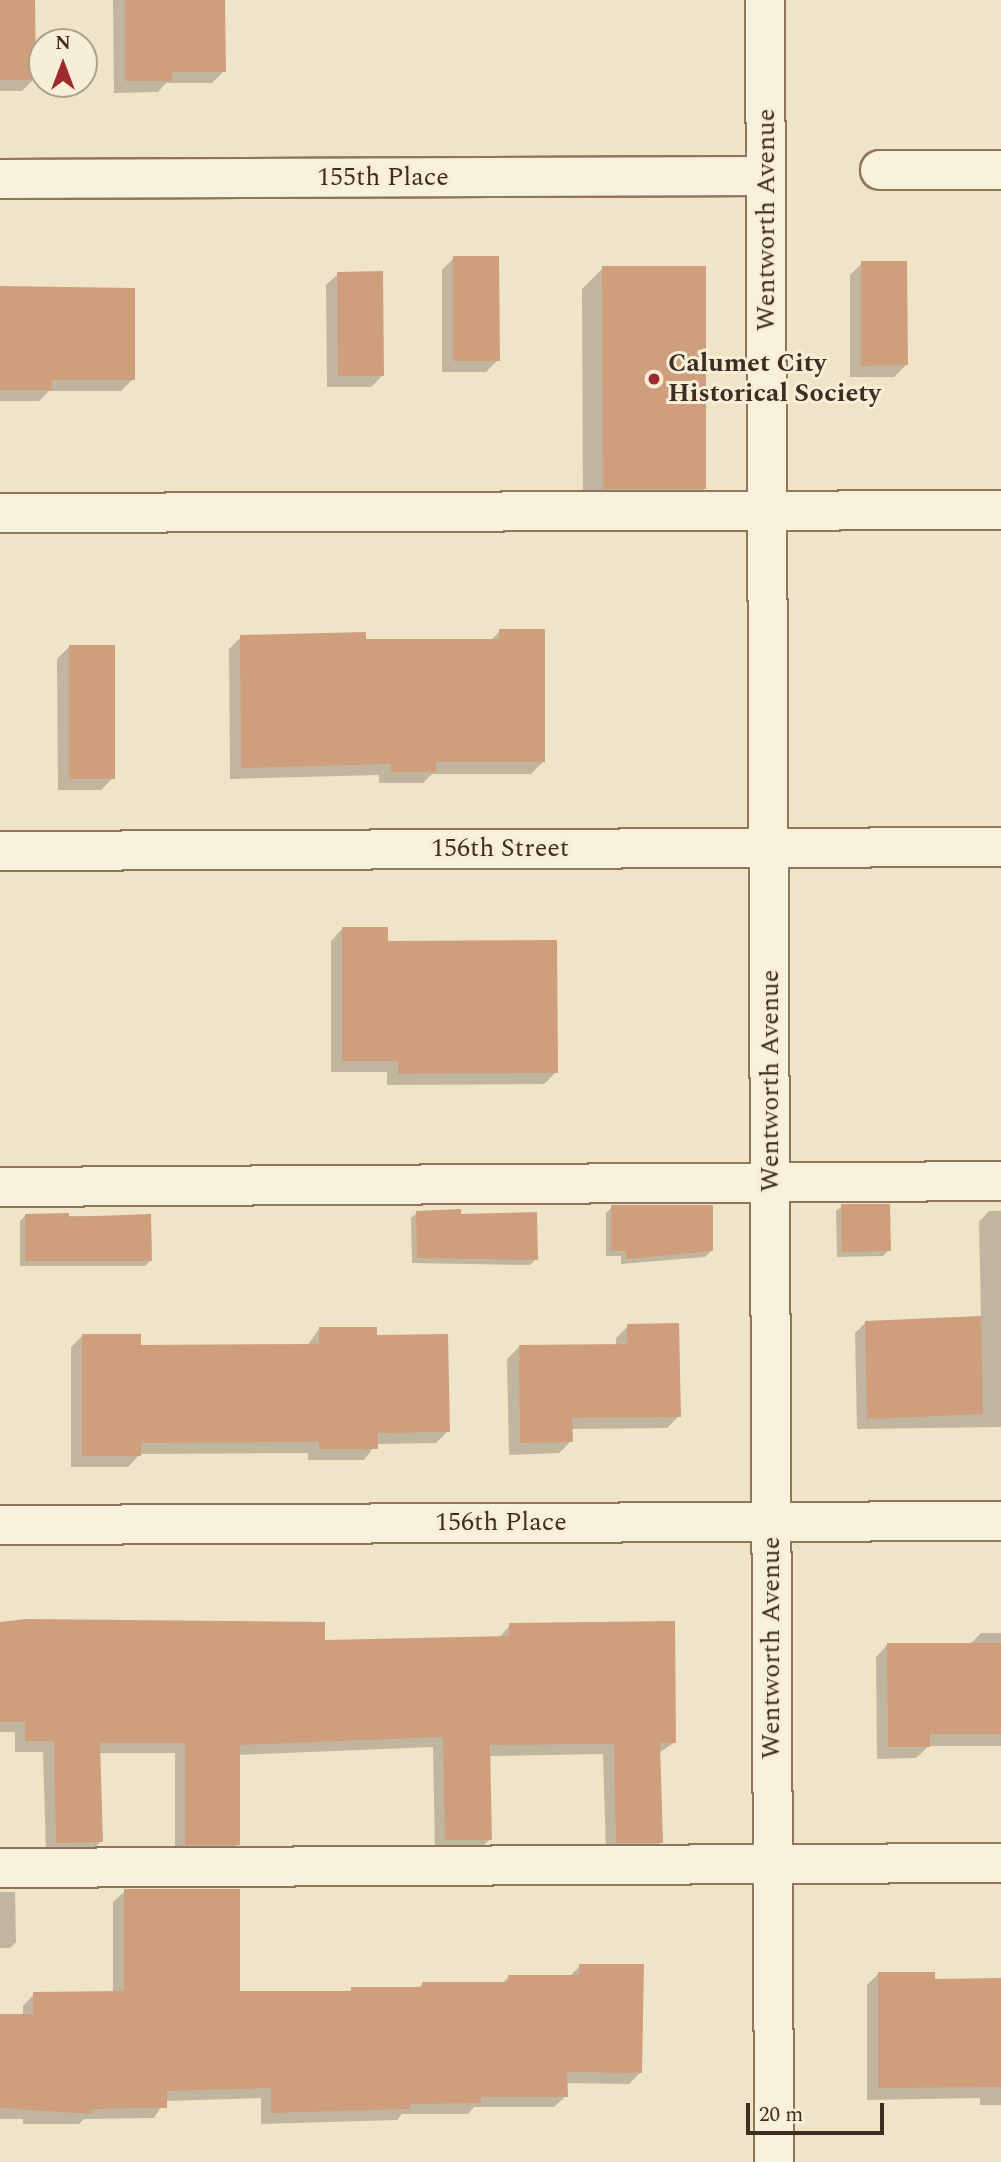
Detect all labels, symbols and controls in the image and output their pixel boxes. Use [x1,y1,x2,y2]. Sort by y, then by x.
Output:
north arrow [28,28,98,98]
text: N [55,29,71,58]
street label: Wentworth Avenue [751,109,783,331]
street label: 155th Place [317,162,449,194]
place label: Calumet City Historical Society [668,348,881,410]
marker: Calumet City Historical Society [646,371,662,387]
street label: 156th Street [431,833,569,865]
street label: Wentworth Avenue [755,970,787,1192]
street label: 156th Place [435,1507,567,1539]
street label: Wentworth Avenue [756,1537,788,1759]
scale bar [749,2088,887,2132]
text: 20 m [759,2099,803,2131]

